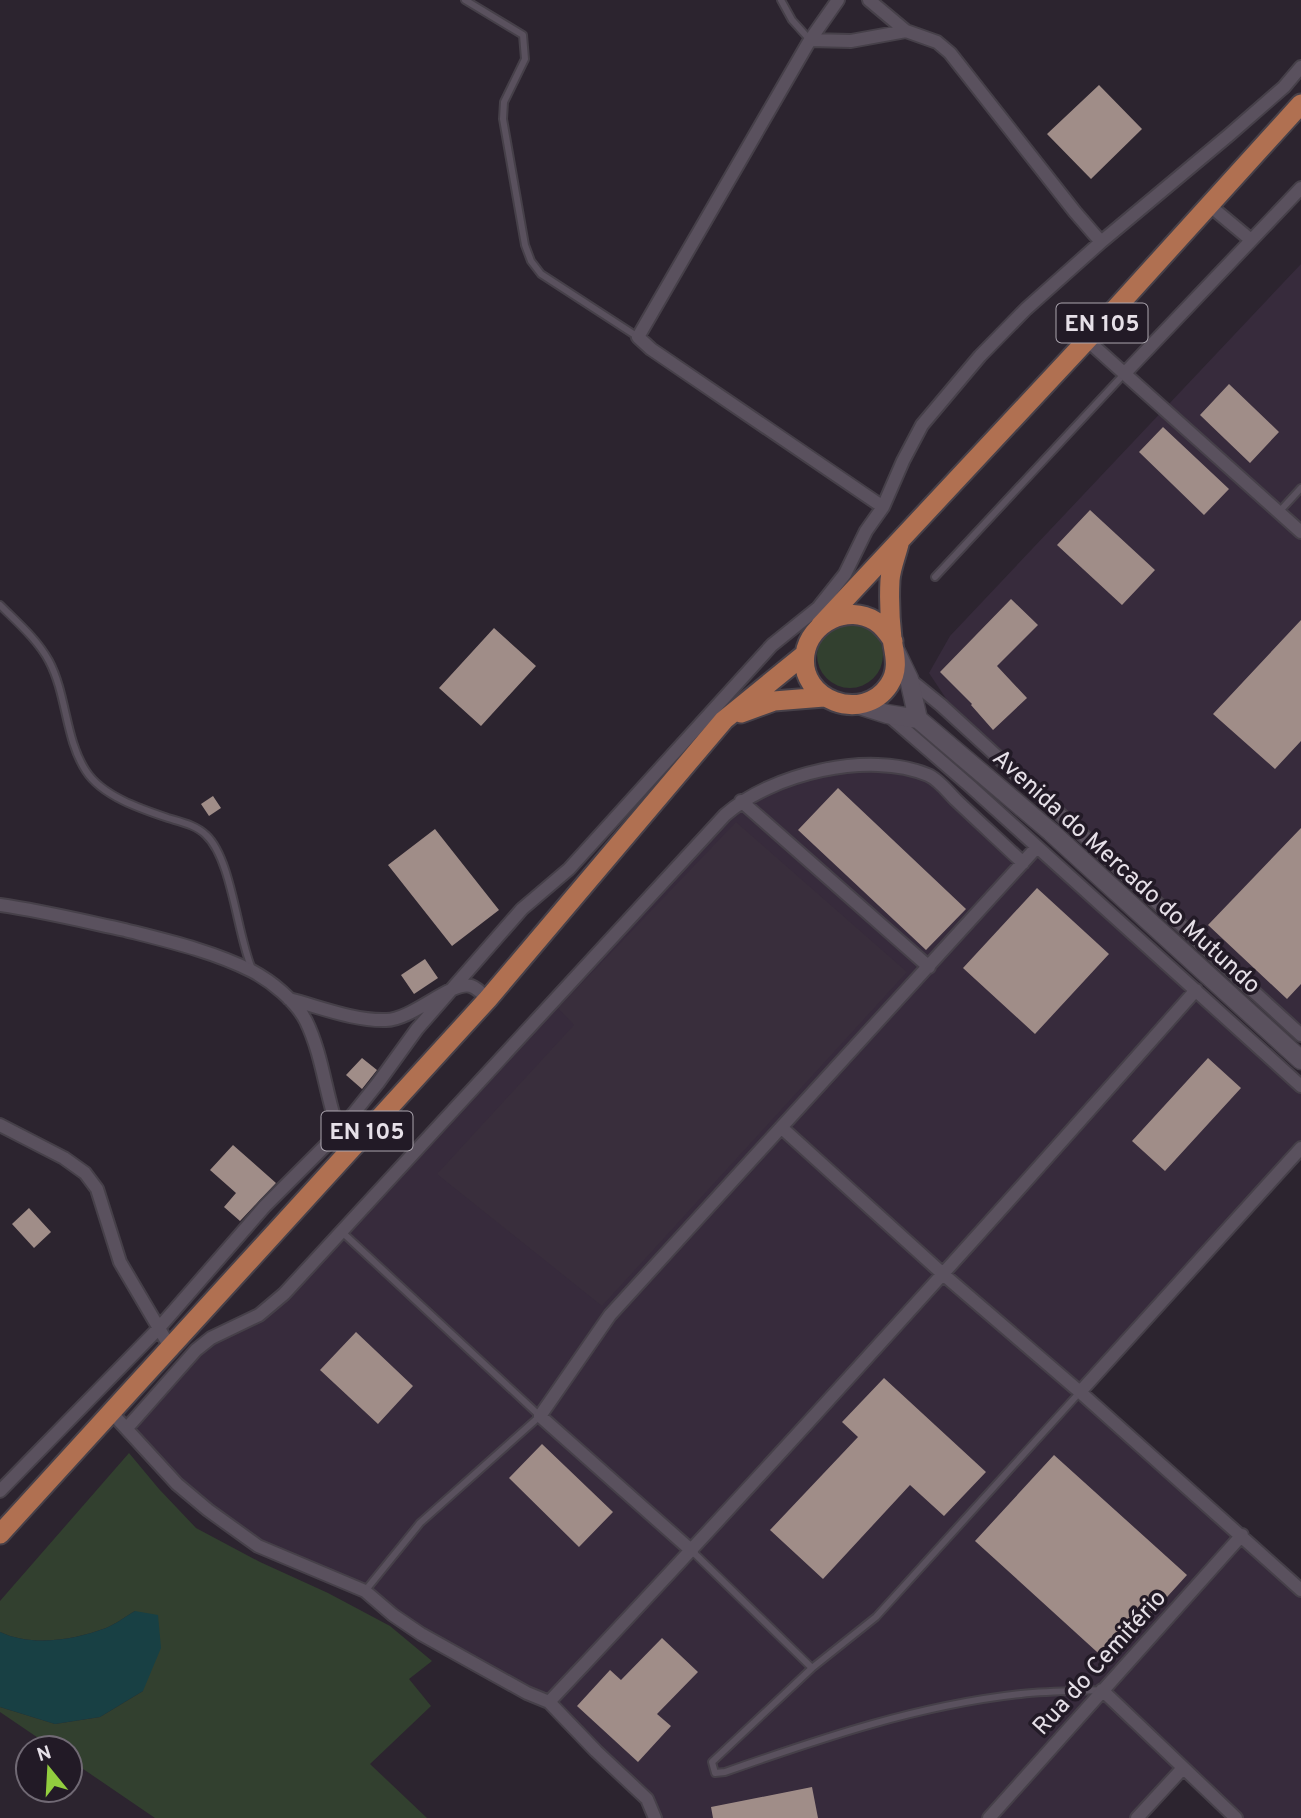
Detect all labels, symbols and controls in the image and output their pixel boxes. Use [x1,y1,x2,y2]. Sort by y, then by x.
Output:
road number: EN 105 [1056,304,1148,342]
street label: Avenida do Mercado do Mutundo [985,744,1266,1001]
road number: EN 105 [322,1112,412,1150]
street label: Rua do Cemitério [1027,1584,1174,1742]
north arrow [14,1734,84,1804]
text: N [34,1741,55,1768]

